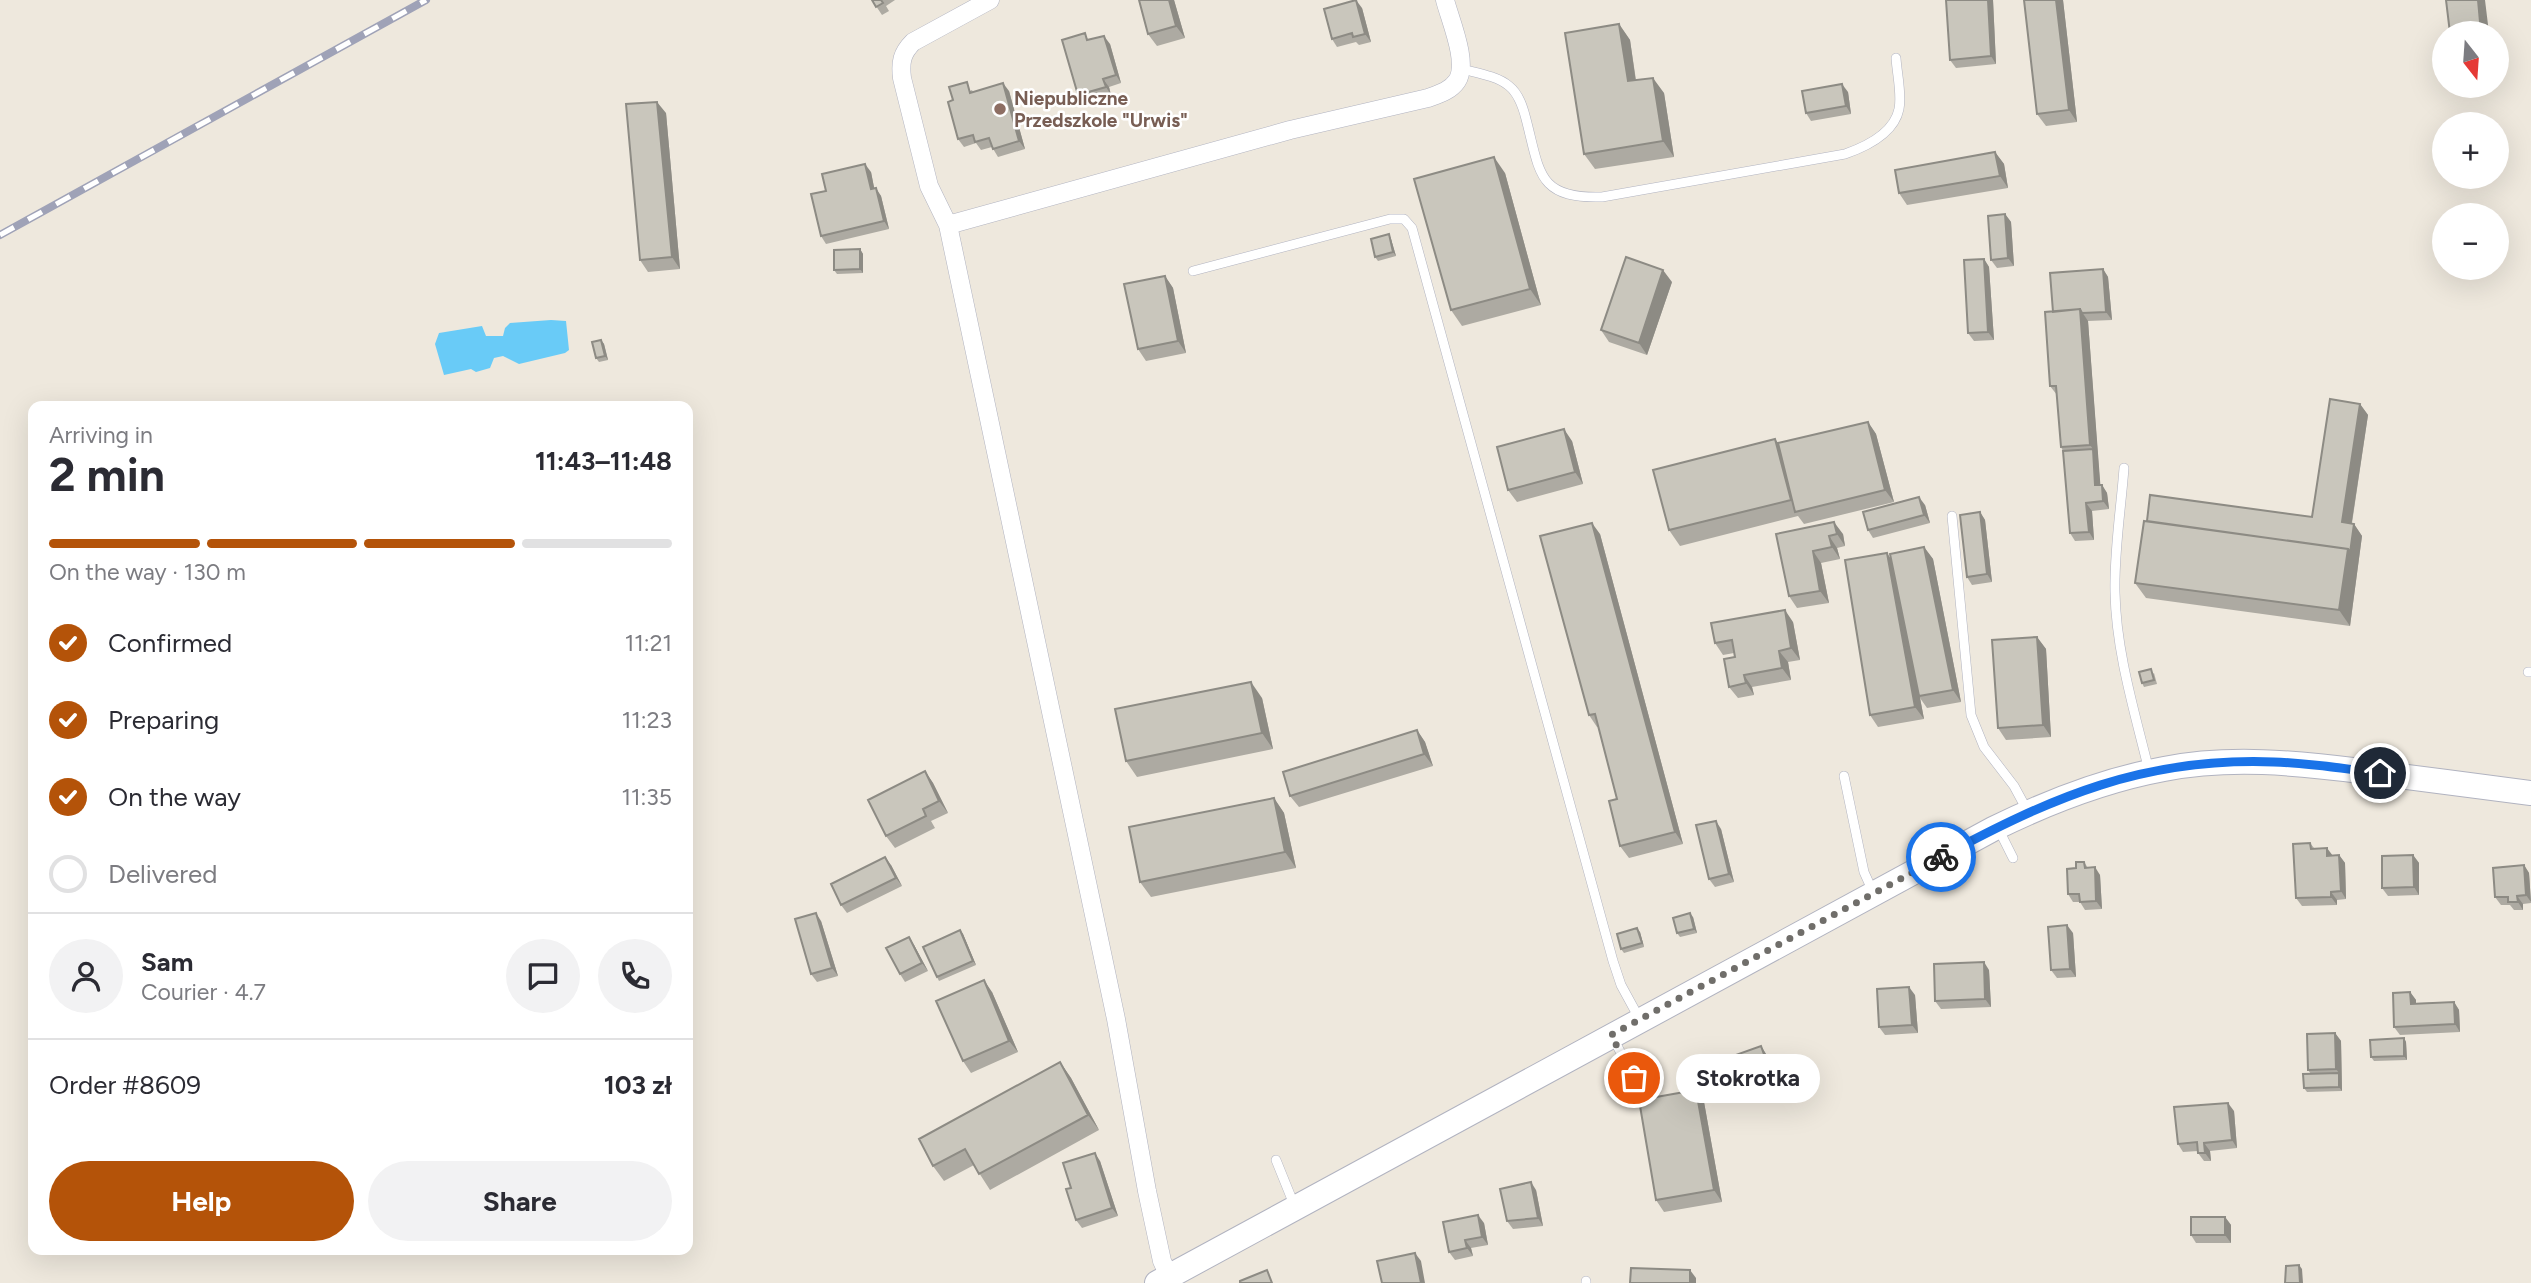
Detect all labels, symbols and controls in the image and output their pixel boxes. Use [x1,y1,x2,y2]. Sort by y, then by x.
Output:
north arrow [2432,21,2510,98]
map controls [2432,21,2509,280]
place label: Niepubliczne Przedszkole "Urwis" [1014,87,1188,132]
marker: Niepubliczne Przedszkole "Urwis" [992,101,1008,117]
button: + [2432,112,2509,189]
button: − [2432,203,2509,280]
text: Arriving in [49,421,153,449]
text: 11:43–11:48 [535,445,672,477]
text: 2 min [49,447,165,503]
text: On the way · 130 m [49,558,246,586]
icon: check [49,624,87,662]
text: Confirmed [108,627,232,659]
text: 11:21 [625,629,672,657]
icon: check [49,701,87,739]
text: Preparing [108,704,219,736]
text: 11:23 [622,706,672,734]
pin [2350,743,2410,803]
icon: home [2361,754,2399,792]
icon: check [49,778,87,816]
text: On the way [108,781,241,813]
text: 11:35 [621,783,672,811]
courier [1906,822,1976,892]
icon: bike [1922,838,1960,876]
text: Delivered [108,858,217,890]
button: person [49,939,123,1013]
button: chat [506,939,580,1013]
button: phone [598,939,672,1013]
text: Sam [141,946,193,978]
text: Courier · 4.7 [141,978,266,1006]
pin [1604,1048,1664,1108]
callout: Stokrotka [1676,1054,1820,1102]
icon: bag [1615,1059,1653,1097]
text: Stokrotka [1696,1064,1800,1092]
text: Order #8609 [49,1069,201,1101]
text: 103 zł [604,1069,672,1101]
button: Help [49,1161,354,1241]
button: Share [368,1161,672,1241]

